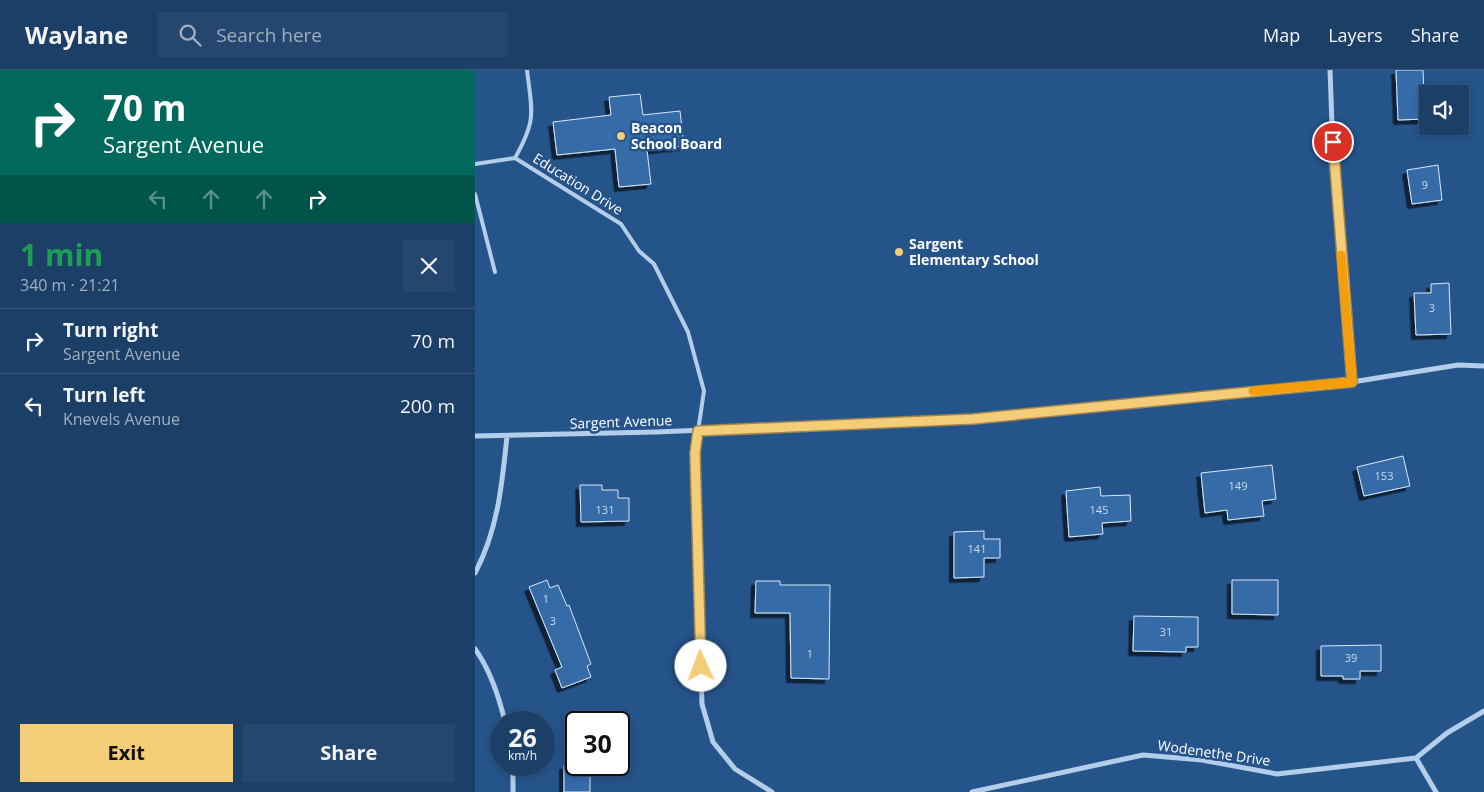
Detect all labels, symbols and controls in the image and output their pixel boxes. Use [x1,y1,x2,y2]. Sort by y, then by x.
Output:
search box [158,12,508,57]
text: Waylane [25,18,128,51]
icon: search [176,21,204,49]
text: Search here [216,22,322,48]
text: Map [1263,23,1300,47]
text: Layers [1328,23,1383,47]
text: Share [1411,23,1459,47]
text: 70 m [103,84,186,131]
map controls [1419,85,1469,135]
button: sound [1419,85,1469,135]
icon: right [20,90,85,155]
place label: Beacon School Board [631,118,722,153]
pin [1312,121,1354,163]
icon: arrive [1319,128,1347,156]
text: Sargent Avenue [103,129,264,159]
marker: Beacon School Board [615,130,627,142]
street label: Education Drive [530,148,627,219]
house number: 9 [1422,177,1428,192]
icon: left [144,185,172,213]
icon: ahead [197,185,225,213]
icon: ahead [250,185,278,213]
icon: right [303,185,331,213]
text: 1 min [20,234,103,275]
place label: Sargent Elementary School [909,234,1039,269]
button: close [403,240,455,292]
marker: Sargent Elementary School [893,246,905,258]
text: 340 m · 21:21 [20,274,120,296]
house number: 3 [1429,300,1435,315]
text: Turn right [63,317,158,343]
icon: right [20,327,48,355]
text: 70 m [411,328,455,354]
text: Sargent Avenue [63,343,180,365]
text: Turn left [63,382,145,408]
icon: left [20,392,48,420]
text: 200 m [400,393,455,419]
text: Knevels Avenue [63,408,180,430]
street label: Sargent Avenue [569,410,673,433]
house number: 153 [1375,468,1393,483]
house number: 149 [1229,478,1247,493]
house number: 131 [596,502,614,517]
house number: 145 [1090,502,1108,517]
house number: 141 [968,541,986,556]
house number: 1 [543,591,549,606]
house number: 3 [550,613,556,628]
house number: 31 [1160,624,1172,639]
position arrow [674,639,726,691]
house number: 1 [807,646,813,661]
house number: 39 [1345,650,1357,665]
speed limit sign: 30 [565,711,630,776]
text: 26 [508,720,537,754]
button: Exit [20,724,233,782]
button: Share [243,724,455,782]
street label: Wodenethe Drive [1157,735,1272,770]
text: km/h [508,747,537,764]

